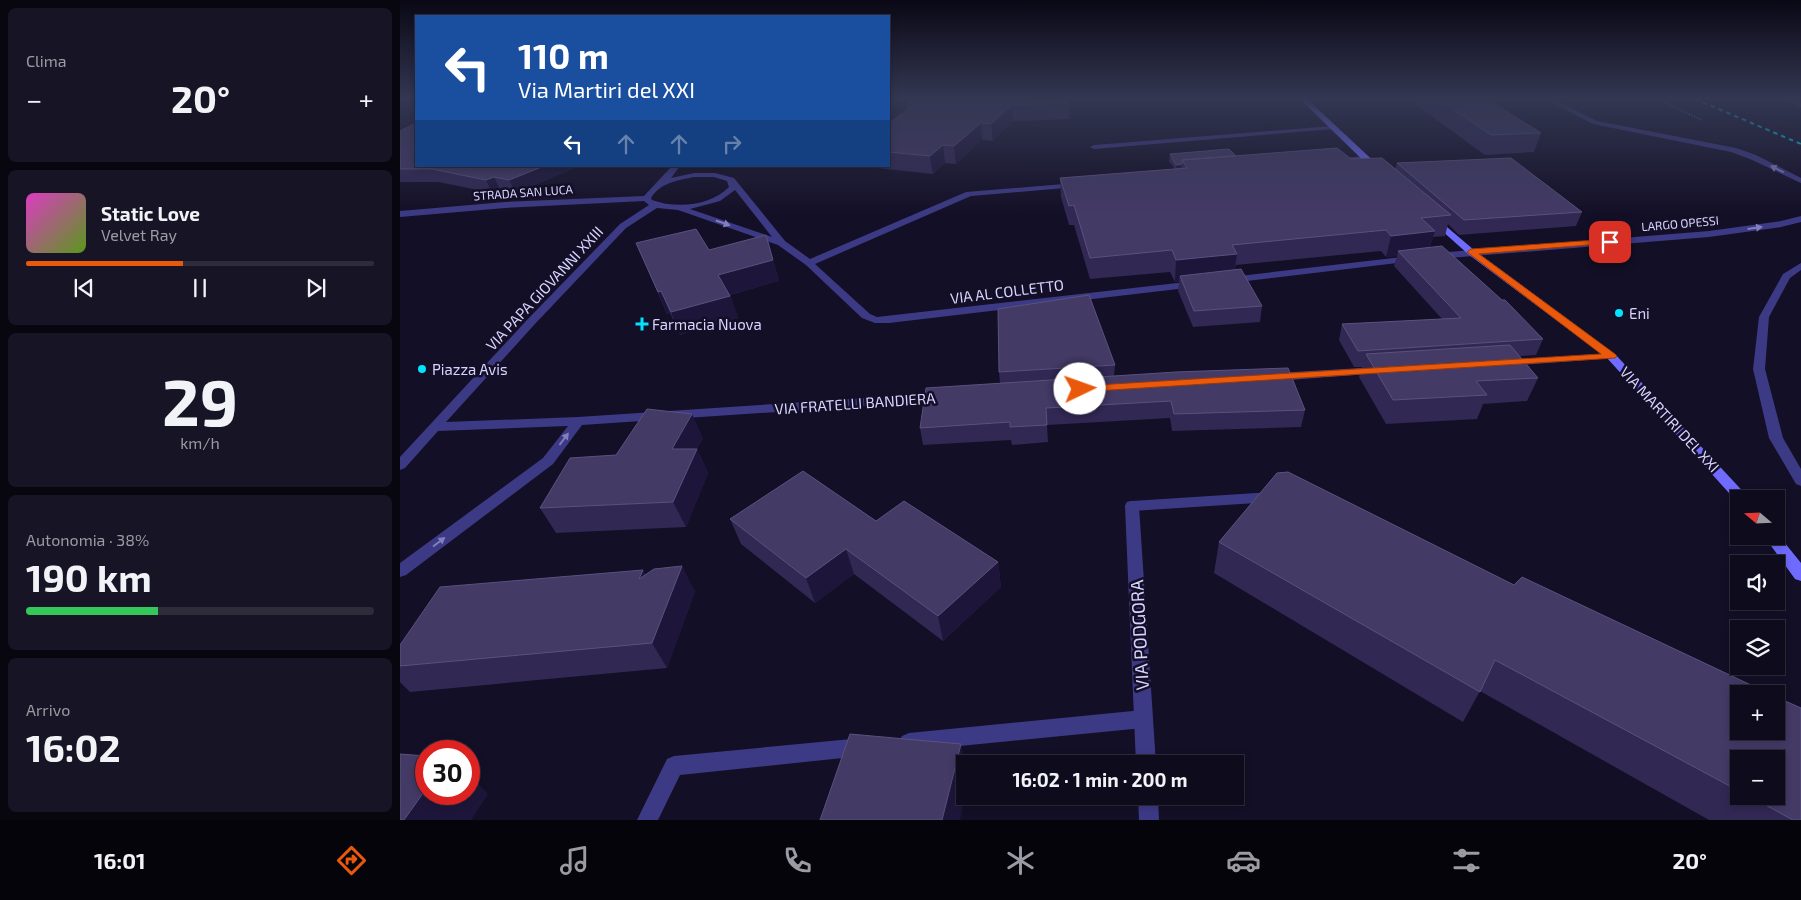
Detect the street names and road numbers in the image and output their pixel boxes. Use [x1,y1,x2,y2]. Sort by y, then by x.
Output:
street label: STRADA SAN LUCA [473,181,574,202]
street label: LARGO OPESSI [1641,213,1719,233]
street label: VIA PAPA GIOVANNI XXIII [482,222,606,354]
street label: VIA AL COLLETTO [949,275,1065,307]
street label: VIA MARTIRI DEL XXI [1617,363,1723,475]
street label: VIA FRATELLI BANDIERA [774,388,937,418]
street label: VIA PODGORA [1125,578,1153,691]

